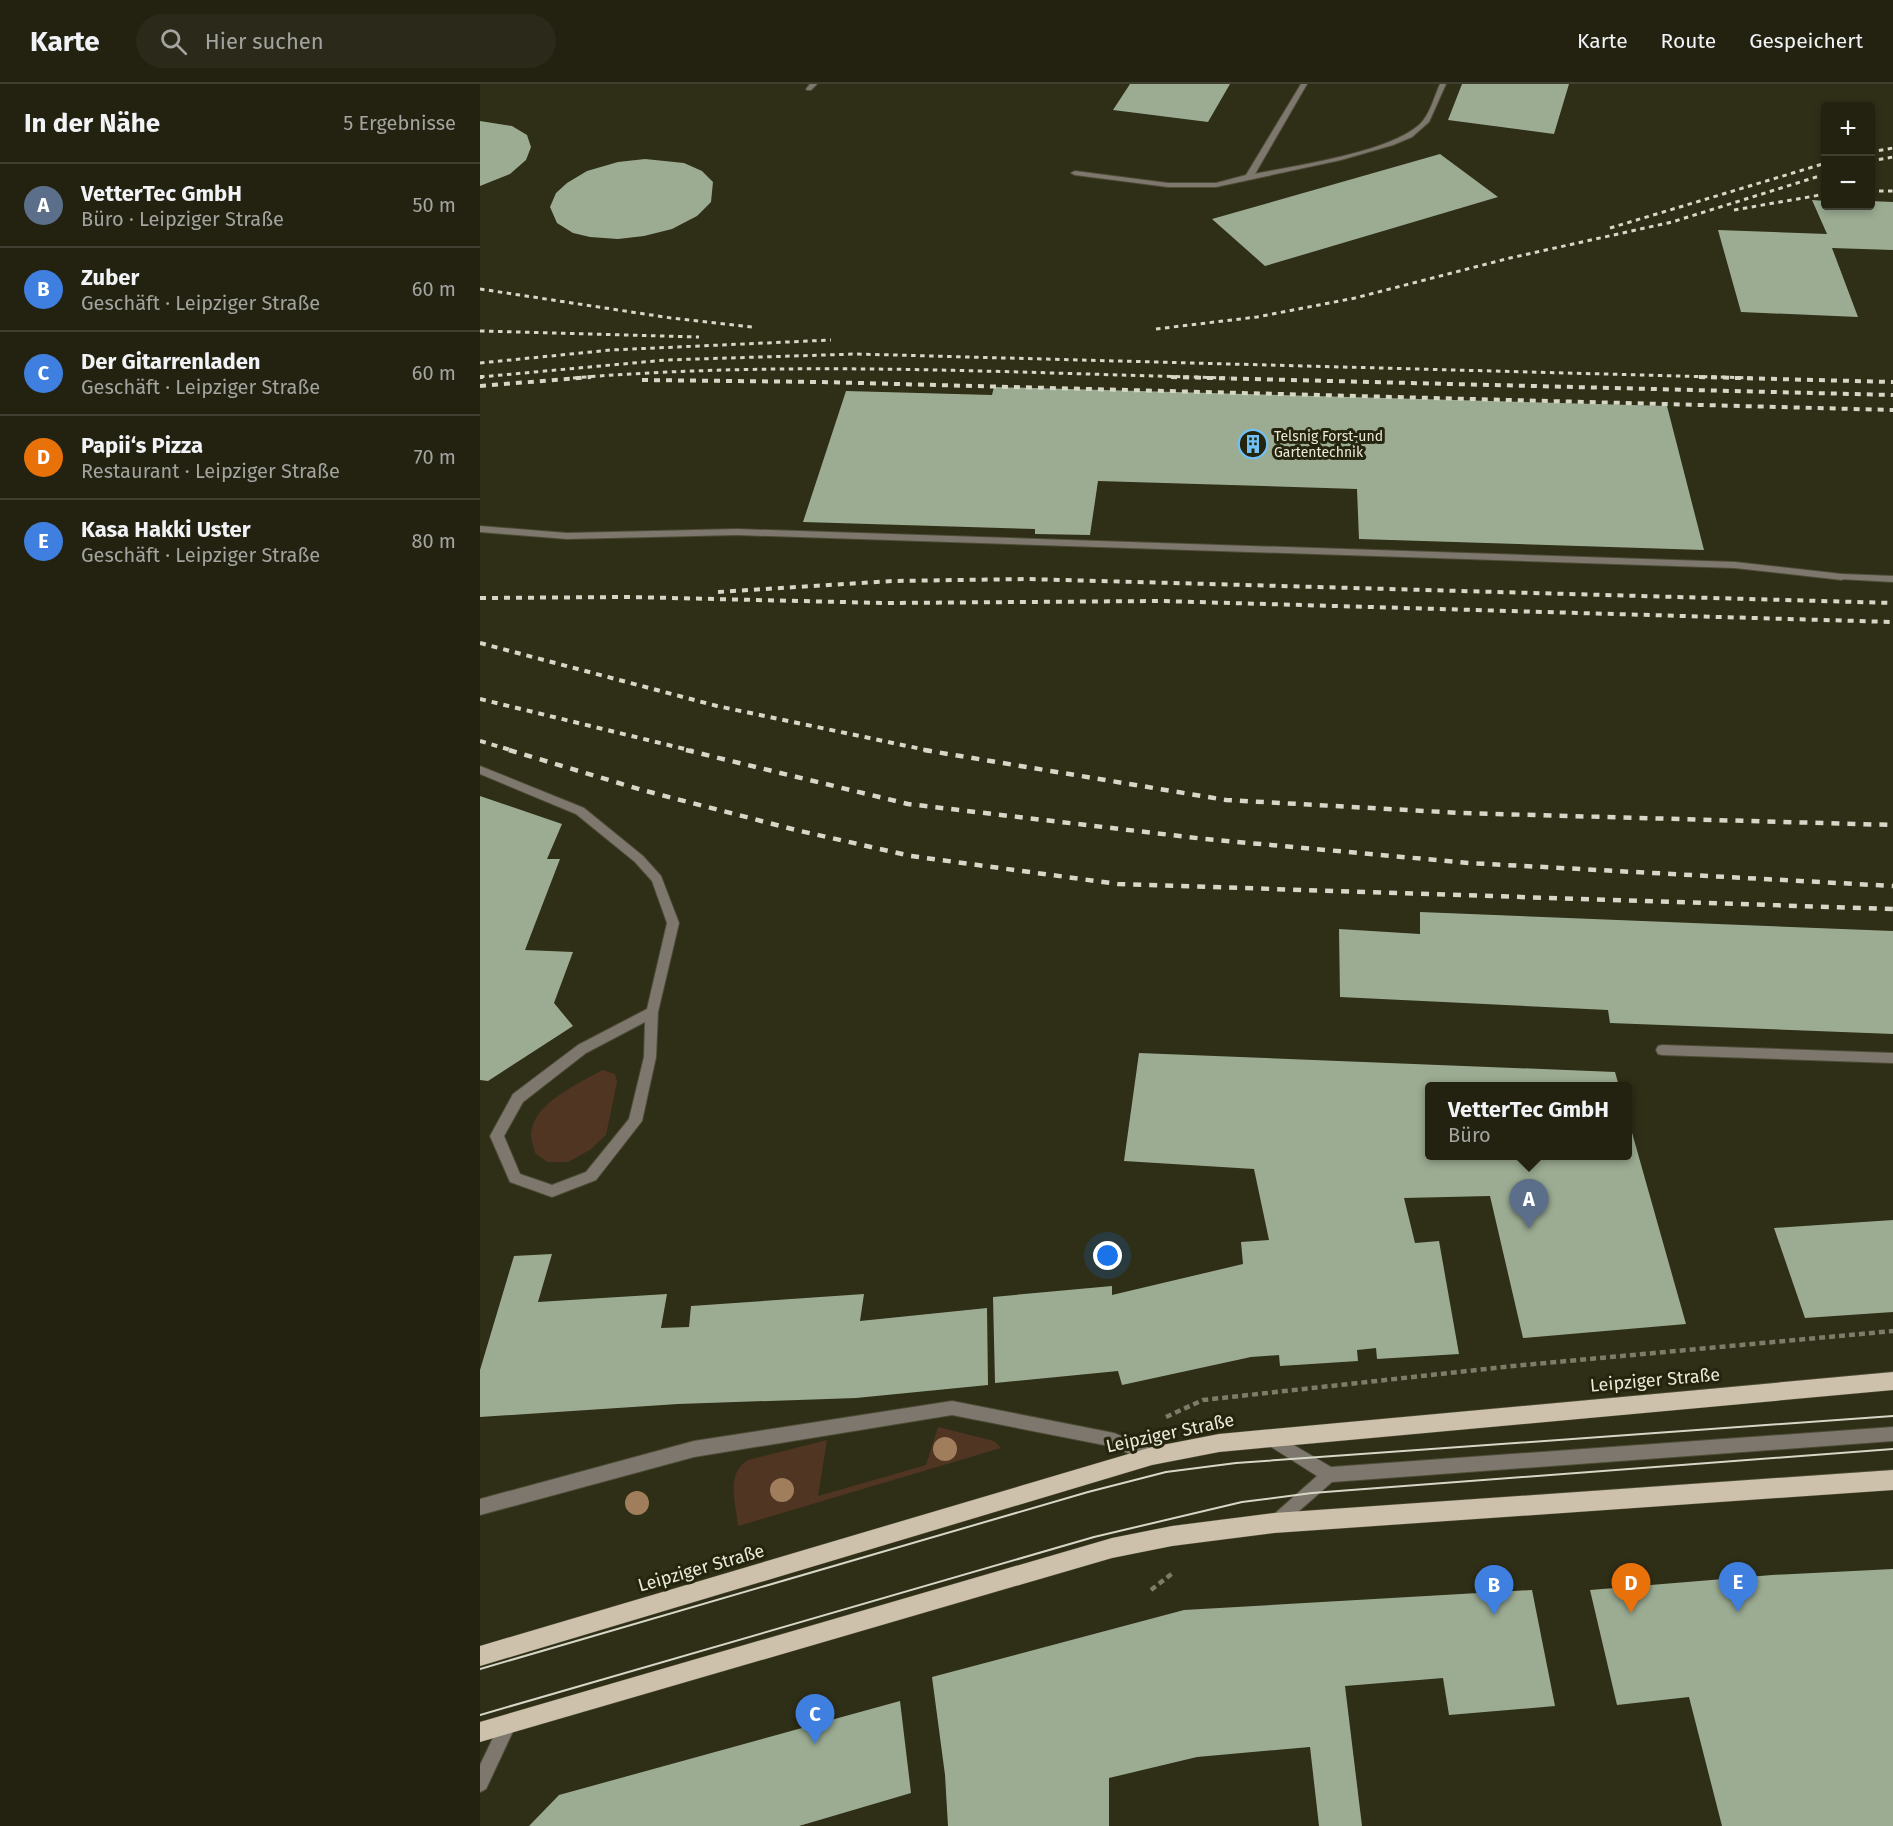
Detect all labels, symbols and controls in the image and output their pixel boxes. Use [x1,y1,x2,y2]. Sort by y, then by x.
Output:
search box [136,14,556,68]
text: Karte [30,25,100,58]
icon: search [157,25,190,58]
text: Hier suchen [205,28,324,55]
text: Karte [1577,28,1628,54]
text: Route [1661,28,1716,54]
text: Gespeichert [1749,28,1863,54]
map controls [1821,102,1875,210]
button: + [1821,102,1875,156]
text: In der Nähe [24,108,160,139]
text: 5 Ergebnisse [343,111,456,135]
button: − [1821,156,1875,210]
text: VetterTec GmbH [81,180,242,207]
text: A [38,193,49,217]
text: 50 m [412,193,456,217]
text: Büro · Leipziger Straße [81,207,284,231]
text: Zuber [81,264,139,291]
text: B [37,277,50,301]
text: 60 m [412,277,456,301]
text: Geschäft · Leipziger Straße [81,291,320,315]
text: Der Gitarrenladen [81,348,261,375]
text: C [38,361,49,385]
text: 60 m [412,361,456,385]
text: Geschäft · Leipziger Straße [81,375,320,399]
building icon: Telsnig Forst-und Gartentechnik [1237,428,1269,460]
place label: Telsnig Forst-und Gartentechnik [1274,428,1383,461]
text: Papii‘s Pizza [81,432,203,459]
text: D [37,445,50,469]
text: 70 m [414,445,456,469]
text: Restaurant · Leipziger Straße [81,459,340,483]
text: Kasa Hakki Uster [81,516,251,543]
text: E [38,529,49,553]
text: 80 m [411,529,456,553]
text: Geschäft · Leipziger Straße [81,543,320,567]
popup [1425,1082,1632,1160]
text: VetterTec GmbH [1448,1096,1609,1123]
text: Büro [1448,1123,1491,1147]
pin: A [1510,1180,1548,1229]
your location [1093,1241,1122,1270]
street label: Leipziger Straße [1589,1363,1721,1397]
street label: Leipziger Straße [1104,1409,1236,1457]
street label: Leipziger Straße [635,1539,767,1597]
pin: E [1718,1562,1758,1612]
pin: D [1612,1564,1650,1613]
pin: B [1474,1566,1514,1615]
pin: C [796,1694,834,1744]

